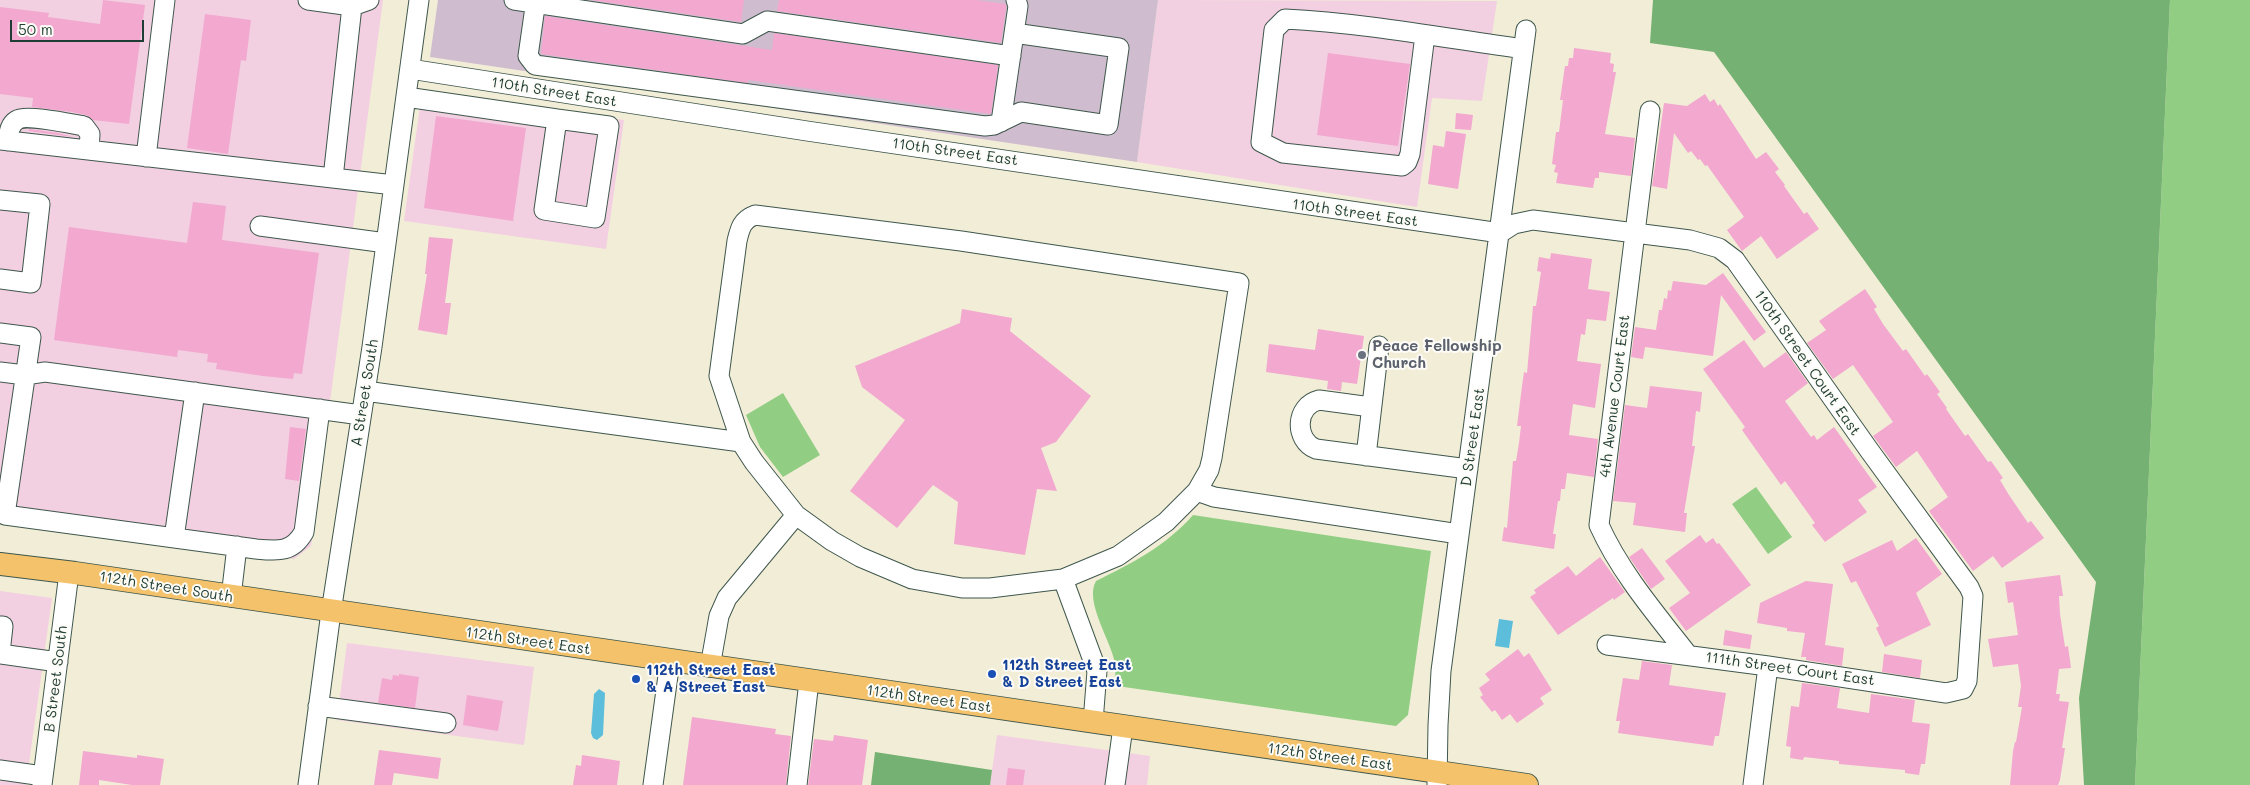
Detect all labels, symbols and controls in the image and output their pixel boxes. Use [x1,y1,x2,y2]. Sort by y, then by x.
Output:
scale bar [12,10,146,42]
text: 50 m [18,19,53,39]
street label: 110th Street East [490,73,618,111]
street label: 110th Street East [891,134,1019,170]
street label: 110th Street East [1291,195,1419,231]
street label: 110th Street Court East [1750,287,1864,439]
street label: 4th Avenue Court East [1596,314,1634,478]
place label: Peace Fellowship Church [1372,337,1502,372]
street label: A Street South [348,338,382,448]
marker: Peace Fellowship Church [1356,349,1368,361]
street label: D Street East [1457,386,1489,488]
street label: 112th Street South [98,568,234,606]
street label: 112th Street East [464,623,592,659]
street label: B Street South [41,625,71,733]
street label: 111th Street Court East [1704,648,1876,690]
place label: 112th Street East & D Street East [1002,656,1131,691]
place label: 112th Street East & A Street East [646,661,775,696]
marker: 112th Street East & D Street East [986,668,998,680]
marker: 112th Street East & A Street East [630,673,642,685]
street label: 112th Street East [865,681,993,717]
street label: 112th Street East [1266,739,1394,775]

